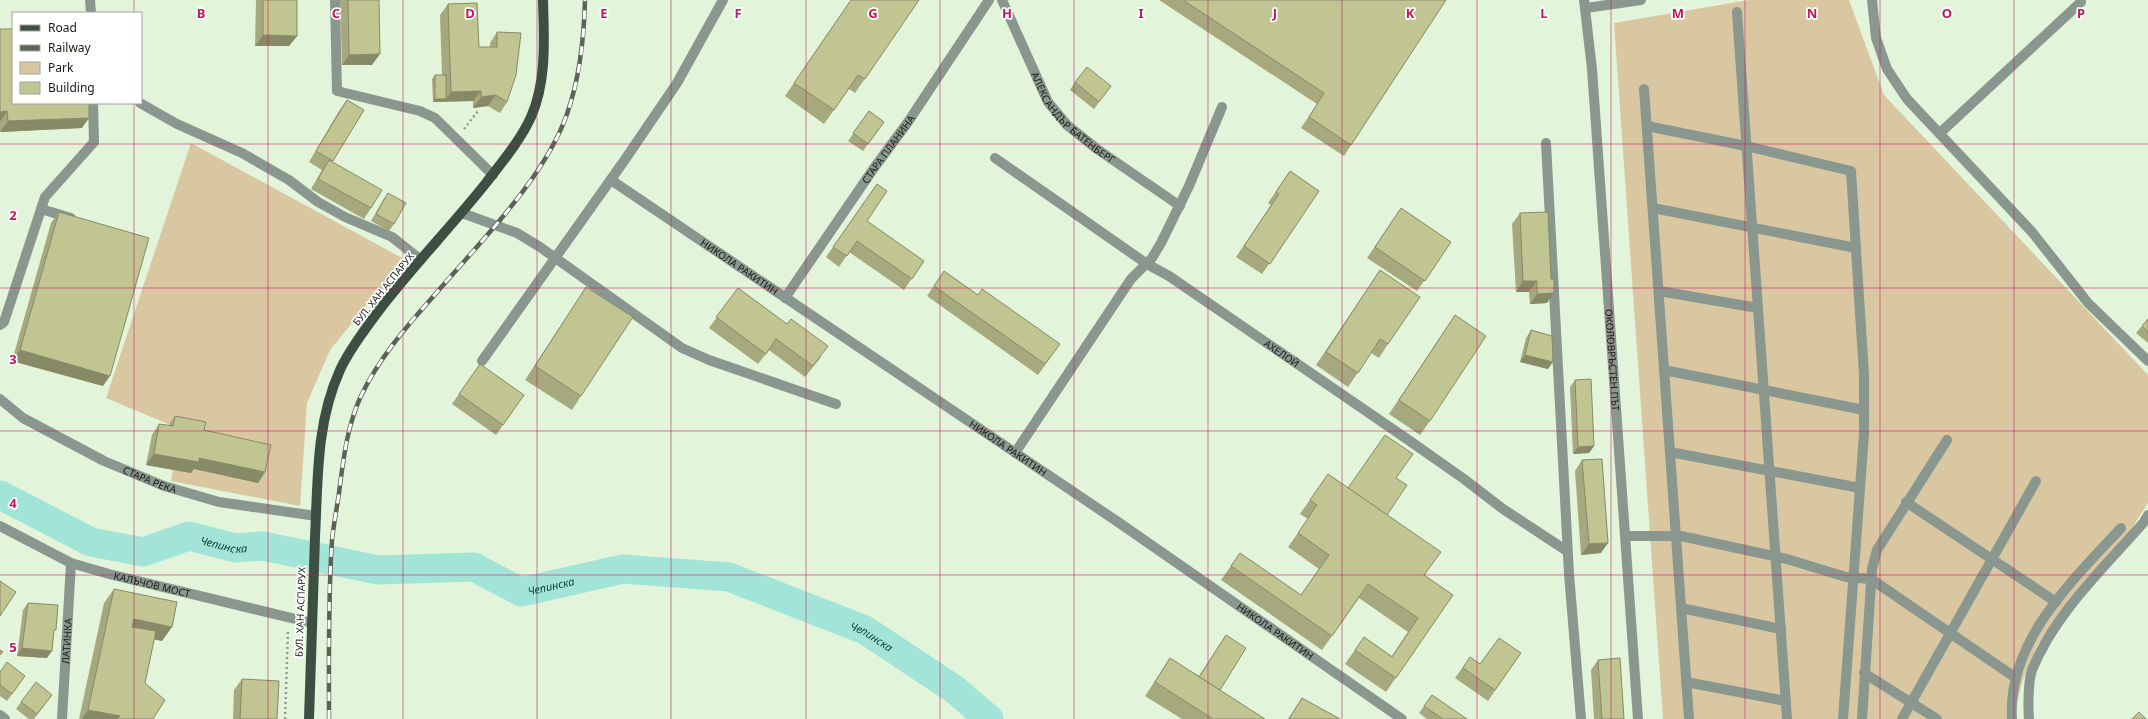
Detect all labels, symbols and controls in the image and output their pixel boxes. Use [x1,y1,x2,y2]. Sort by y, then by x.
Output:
text: B [197,4,205,22]
text: C [332,4,340,22]
text: D [465,4,475,22]
text: E [600,4,608,22]
text: F [734,4,742,22]
text: G [868,4,878,22]
text: H [1002,4,1012,22]
text: I [1138,4,1144,22]
text: J [1272,4,1277,22]
text: K [1406,4,1415,22]
text: L [1540,4,1548,22]
text: M [1672,4,1684,22]
text: N [1807,4,1817,22]
text: O [1942,4,1952,22]
text: P [2077,4,2085,22]
legend [12,12,142,104]
text: Road [48,19,77,36]
text: Railway [48,39,92,56]
text: Park [48,59,74,76]
street label: АЛЕКСАНДЪР БАТЕНБЕРГ [1028,69,1118,166]
text: Building [48,79,95,96]
street label: СТАРА ПЛАНИНА [858,112,918,186]
text: 2 [9,206,17,224]
street label: НИКОЛА РАКИТИН [698,235,781,298]
street label: БУЛ. ХАН АСПАРУХ [349,249,417,328]
street label: ОКОЛОВРЪСТЕН ПЪТ [1602,308,1623,412]
street label: АХЕЛОЙ [1261,336,1302,370]
text: 3 [9,350,17,368]
street label: НИКОЛА РАКИТИН [967,417,1050,479]
street label: СТАРА РЕКА [121,463,179,496]
text: 4 [9,494,17,512]
water label: Чепинска [199,532,248,555]
street label: БУЛ. ХАН АСПАРУХ [291,567,309,657]
street label: КАЛЪЧОВ МОСТ [112,568,192,601]
water label: Чепинска [526,573,576,598]
street label: НИКОЛА РАКИТИН [1234,599,1317,663]
street label: ЛАТИНКА [58,617,75,664]
water label: Чепинска [848,618,896,654]
text: 5 [9,638,17,656]

